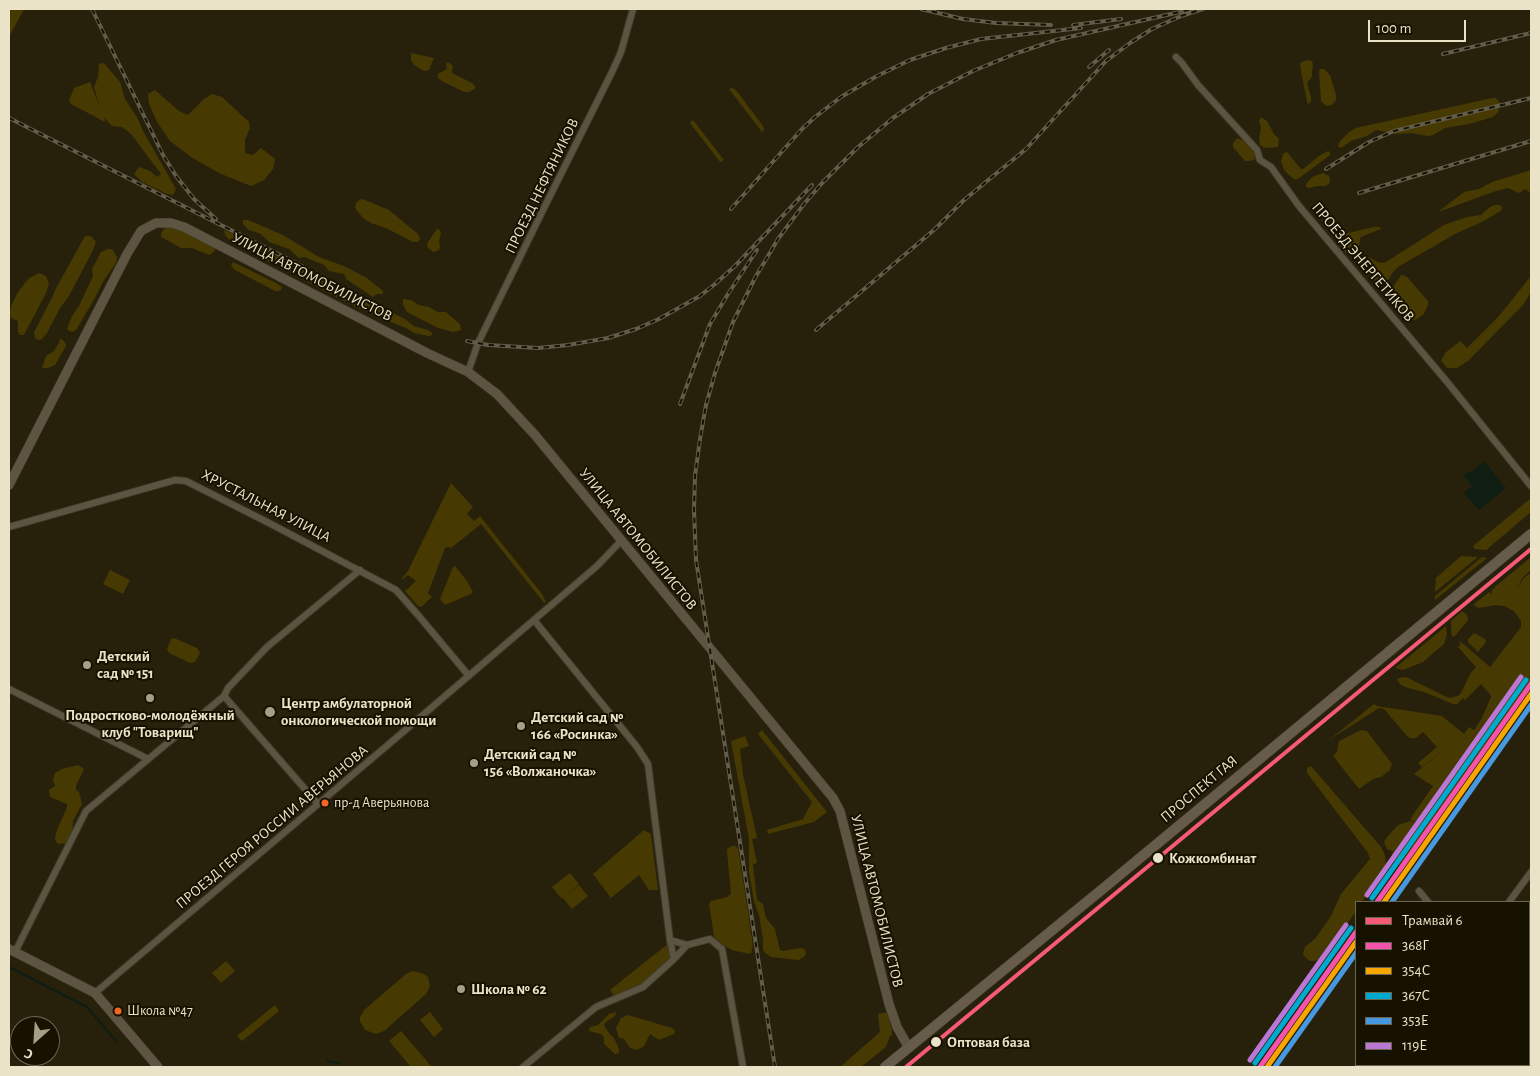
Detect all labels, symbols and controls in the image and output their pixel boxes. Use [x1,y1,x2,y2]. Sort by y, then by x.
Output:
scale bar [1370,10,1468,42]
text: 100 m [1376,21,1411,36]
street label: ПРОЕЗД НЕФТЯНИКОВ [501,115,583,257]
street label: ПРОЕЗД ЭНЕРГЕТИКОВ [1308,199,1418,325]
street label: УЛИЦА АВТОМОБИЛИСТОВ [229,229,395,325]
street label: УЛИЦА АВТОМОБИЛИСТОВ [575,464,701,614]
street label: ХРУСТАЛЬНАЯ УЛИЦА [198,466,334,546]
place label: Детский сад № 151 [97,647,154,682]
marker: Детский сад № 151 [81,659,93,671]
marker: Подростково-молодёжный клуб "Товарищ" [144,692,156,704]
place label: Центр амбулаторной онкологической помощи [281,694,436,729]
marker: Центр амбулаторной онкологической помощи [263,705,277,719]
place label: Подростково-молодёжный клуб "Товарищ" [65,706,235,741]
place label: Детский сад № 166 «Росинка» [531,708,623,743]
marker: Детский сад № 166 «Росинка» [515,720,527,732]
street label: ПРОЕЗД ГЕРОЯ РОССИИ АВЕРЬЯНОВА [172,741,372,913]
place label: Детский сад № 156 «Волжаночка» [484,745,596,780]
street label: ПРОСПЕКТ ГАЯ [1157,752,1241,826]
marker: Детский сад № 156 «Волжаночка» [468,757,480,769]
place label: пр-д Аверьянова [334,795,429,811]
marker: пр-д Аверьянова [320,798,330,808]
street label: УЛИЦА АВТОМОБИЛИСТОВ [847,813,907,989]
place label: Кожкомбинат [1169,849,1256,867]
marker: Кожкомбинат [1151,851,1165,865]
legend [1355,901,1530,1066]
text: Трамвай 6 [1402,913,1463,928]
text: 368Г [1402,938,1429,953]
text: 354С [1402,963,1430,978]
place label: Школа № 62 [471,980,547,998]
marker: Школа № 62 [455,983,467,995]
text: 367С [1402,988,1430,1003]
place label: Школа №47 [127,1003,193,1019]
marker: Школа №47 [113,1006,123,1016]
text: 353Е [1402,1013,1429,1028]
north arrow [10,1016,60,1066]
place label: Оптовая база [947,1033,1030,1051]
marker: Оптовая база [929,1035,943,1049]
text: 119Е [1402,1038,1427,1053]
text: С [22,1046,35,1062]

